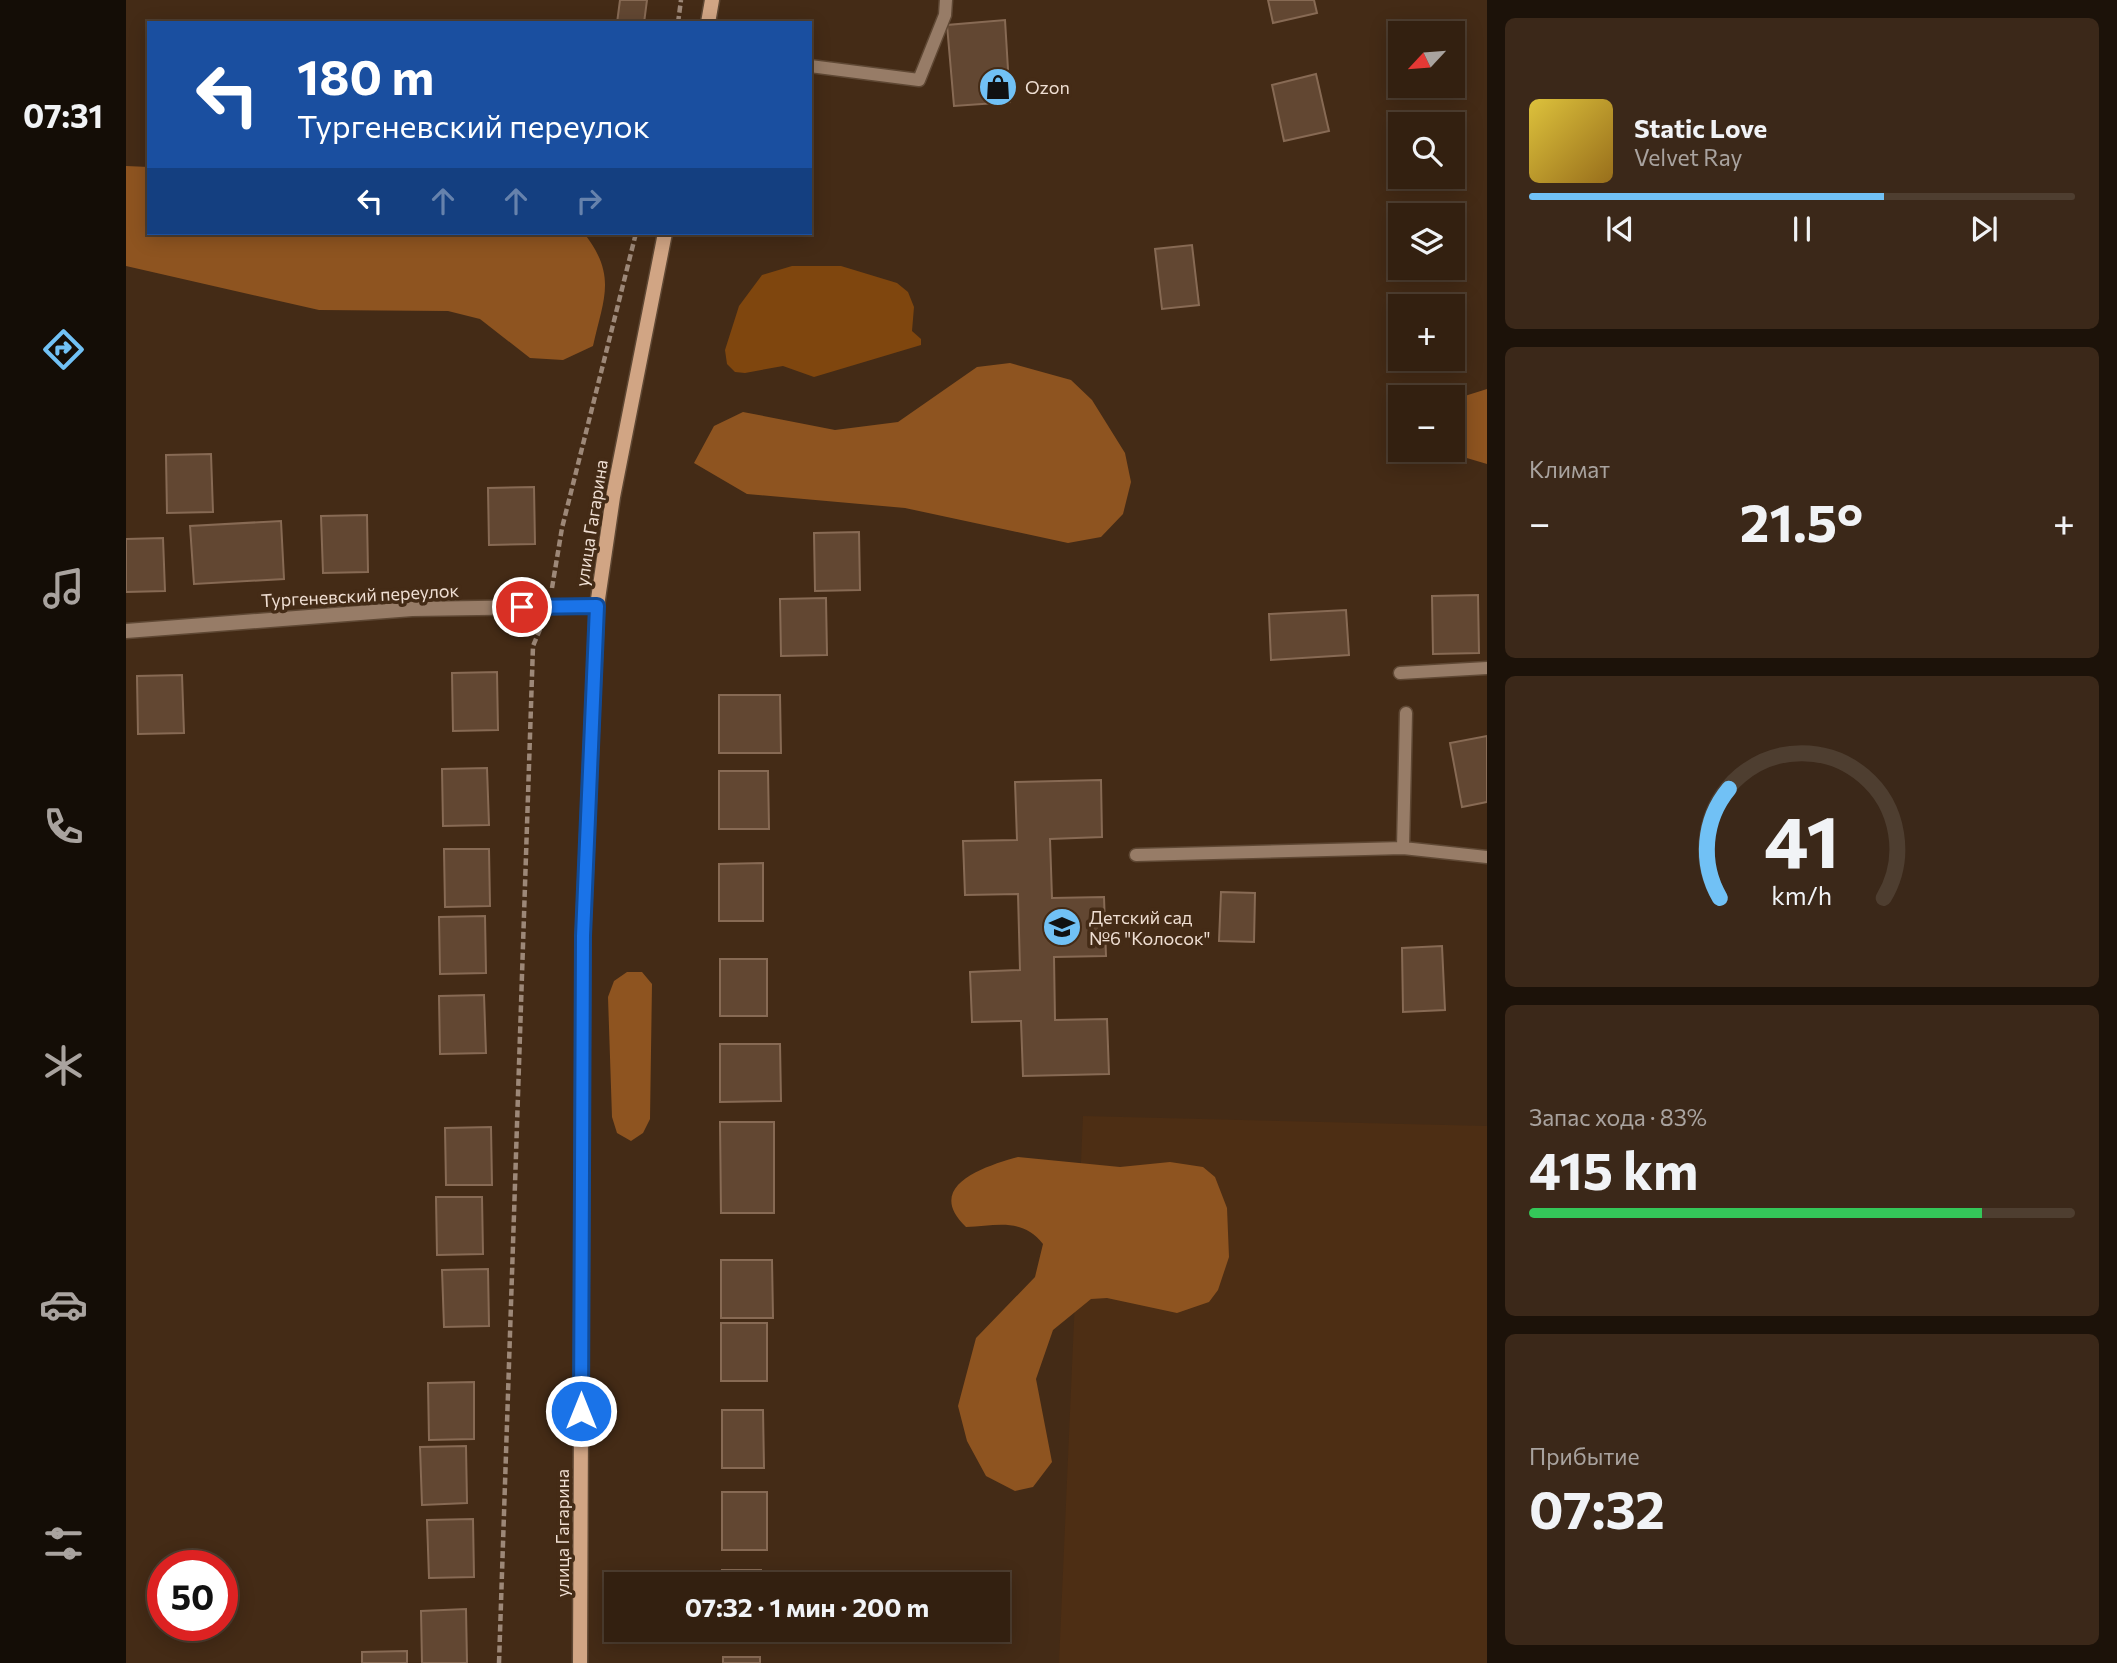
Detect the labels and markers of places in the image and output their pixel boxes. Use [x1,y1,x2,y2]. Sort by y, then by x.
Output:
shop icon: Ozon [977,66,1019,108]
place label: Ozon [1025,76,1070,98]
pin [492,577,552,637]
school or university icon: Детский сад №6 "Колосок" [1041,906,1083,948]
place label: Детский сад №6 "Колосок" [1089,906,1210,949]

